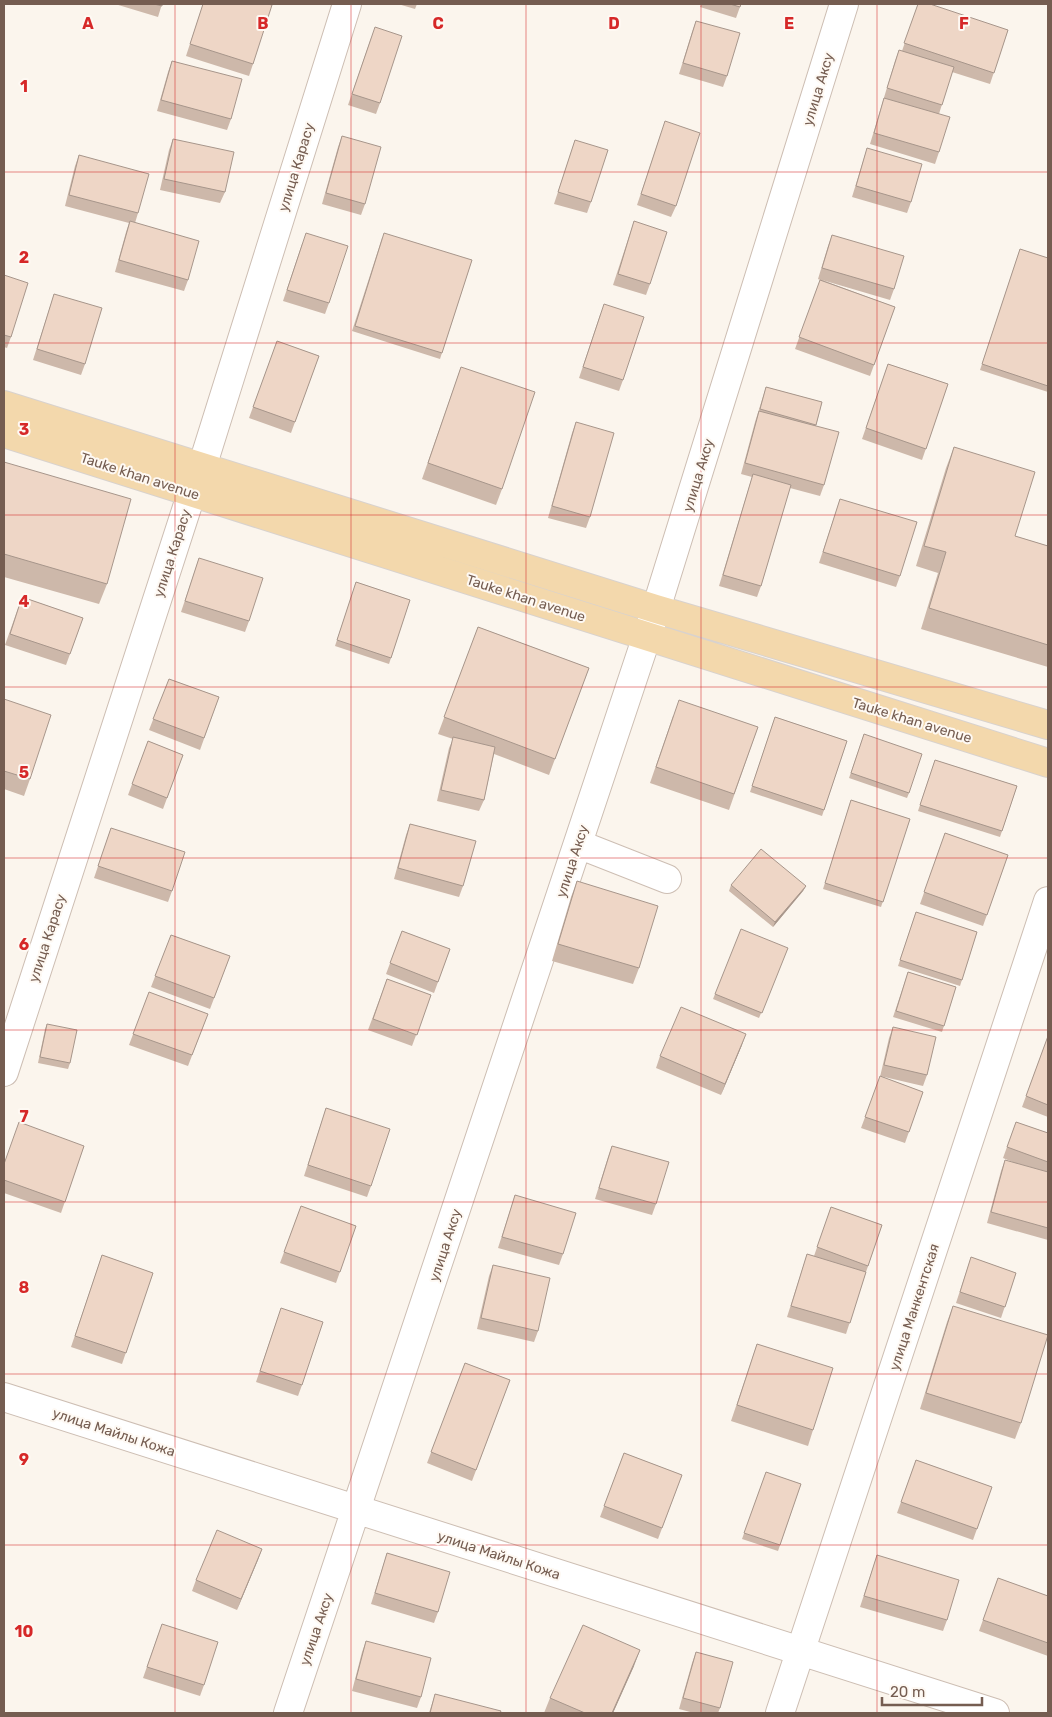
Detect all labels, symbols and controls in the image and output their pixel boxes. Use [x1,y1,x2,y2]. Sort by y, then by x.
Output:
text: A [82,14,94,33]
text: B [257,14,269,33]
text: C [432,14,444,33]
text: D [608,14,620,33]
text: E [784,14,794,33]
text: F [959,14,969,33]
street label: улица Аксу [799,50,838,128]
text: 1 [20,77,28,96]
street label: улица Карасу [275,120,318,214]
text: 2 [19,248,29,267]
text: 3 [19,420,29,439]
street label: улица Аксу [679,436,718,514]
street label: Tauke khan avenue [78,449,202,504]
street label: улица Карасу [150,507,195,599]
street label: Tauke khan avenue [464,571,588,626]
text: 4 [19,592,30,611]
street label: Tauke khan avenue [850,694,974,747]
text: 5 [19,763,29,782]
street label: улица Аксу [553,822,592,900]
street label: улица Карасу [25,892,70,984]
text: 6 [19,935,29,954]
text: 7 [19,1107,29,1126]
street label: улица Аксу [426,1206,465,1284]
street label: улица Манкентская [886,1242,943,1373]
text: 8 [19,1278,30,1297]
street label: улица Майлы Кожа [50,1405,177,1460]
text: 9 [19,1450,29,1469]
street label: улица Майлы Кожа [435,1528,562,1583]
street label: улица Аксу [296,1590,337,1668]
text: 10 [15,1622,34,1641]
scale bar [882,1674,982,1706]
text: 20 m [890,1683,925,1701]

